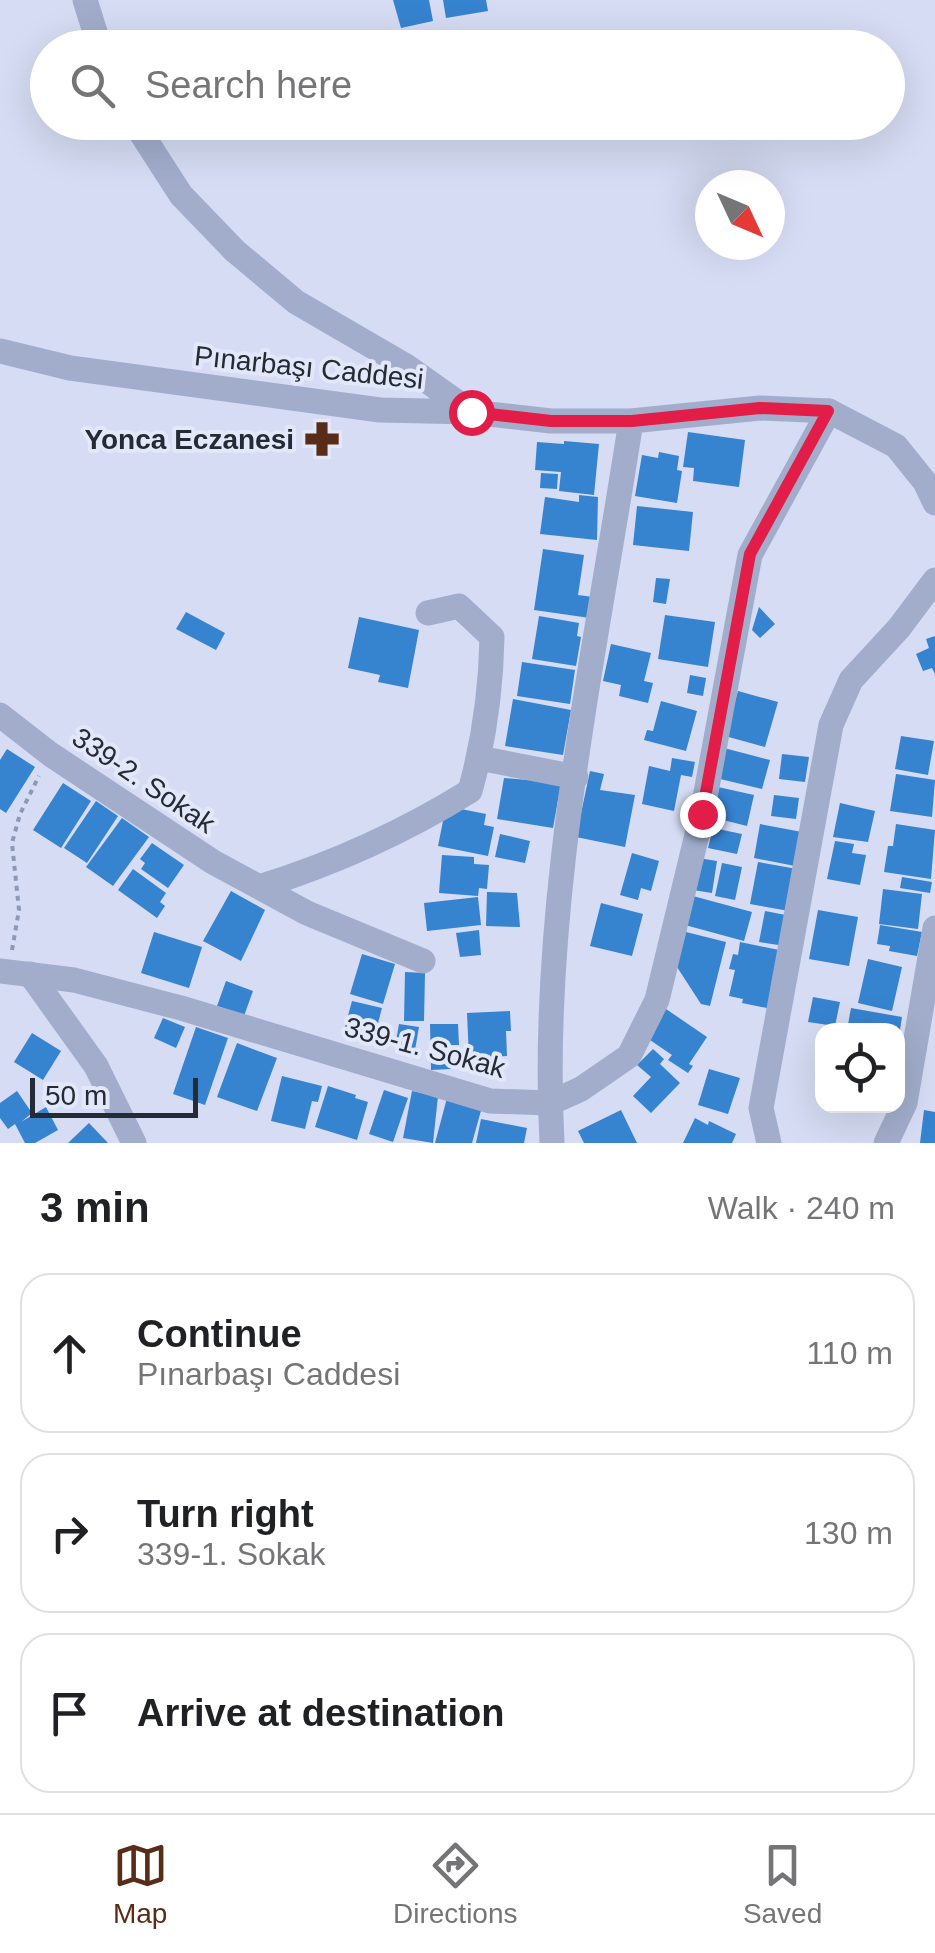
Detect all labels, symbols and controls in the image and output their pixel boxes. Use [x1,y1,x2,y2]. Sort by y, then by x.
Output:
search box [30,30,905,140]
icon: search [65,58,120,113]
text: Search here [145,64,352,106]
north arrow [695,170,785,260]
street label: Pınarbaşı Caddesi [193,340,425,395]
route start [449,390,495,436]
pharmacy icon: Yonca Eczanesi [303,420,341,458]
place label: Yonca Eczanesi [84,424,294,455]
street label: 339-2. Sokak [67,721,222,840]
route end [680,792,726,838]
street label: 339-1. Sokak [341,1011,510,1084]
map controls [815,1023,905,1113]
button: locate [815,1023,905,1113]
scale bar [30,1073,198,1118]
text: 50 m [45,1080,107,1111]
text: 3 min [40,1184,150,1231]
text: Walk · 240 m [708,1190,895,1226]
text: Continue [137,1313,302,1355]
icon: ahead [42,1326,97,1381]
text: 110 m [806,1335,893,1371]
text: Pınarbaşı Caddesi [137,1356,400,1392]
text: Turn right [137,1493,314,1535]
icon: right [42,1506,97,1561]
text: 130 m [804,1515,893,1551]
text: 339-1. Sokak [137,1536,326,1572]
icon: arrive [42,1686,97,1741]
text: Arrive at destination [137,1692,504,1734]
tab: Map [113,1838,168,1930]
tab: Directions [393,1838,518,1930]
tab: Saved [743,1838,822,1930]

